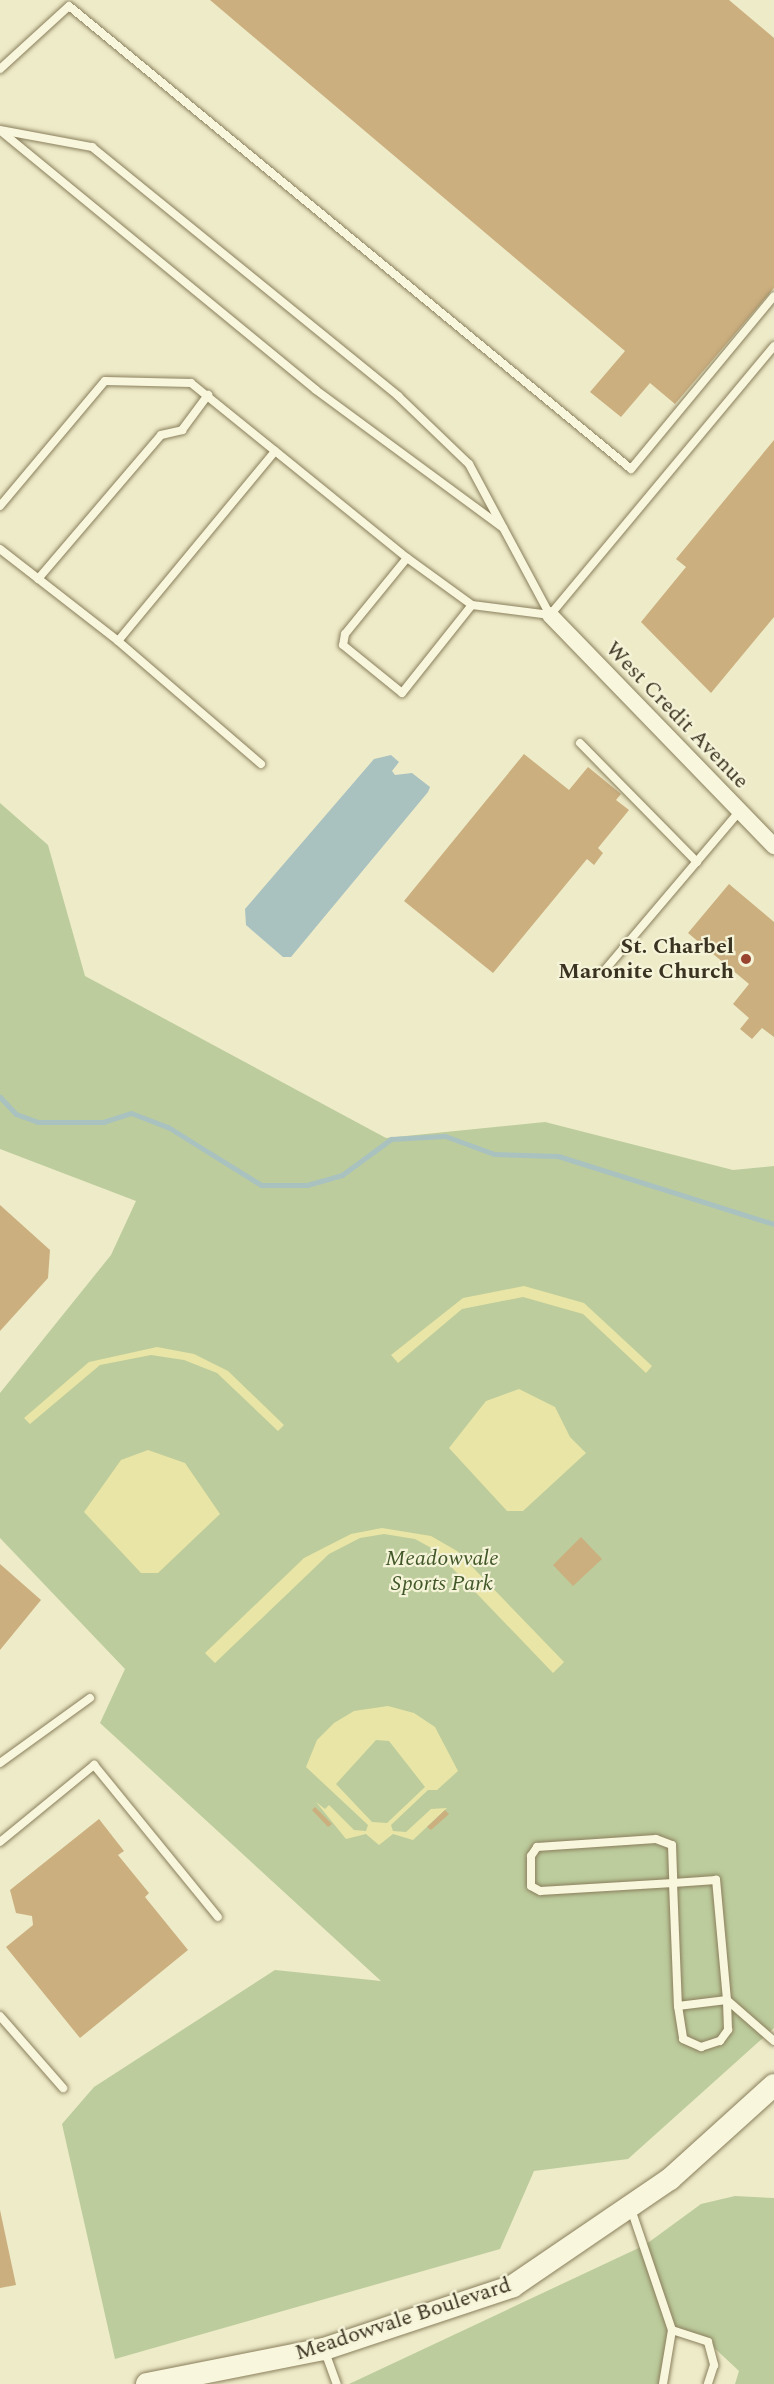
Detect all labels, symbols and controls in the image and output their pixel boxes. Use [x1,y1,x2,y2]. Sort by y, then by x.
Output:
street label: West Credit Avenue [600,636,754,794]
place label: St. Charbel Maronite Church [558,933,734,984]
marker: St. Charbel Maronite Church [739,952,753,966]
park label: Meadowvale Sports Park [385,1545,499,1597]
street label: Meadowvale Boulevard [292,2272,514,2366]

